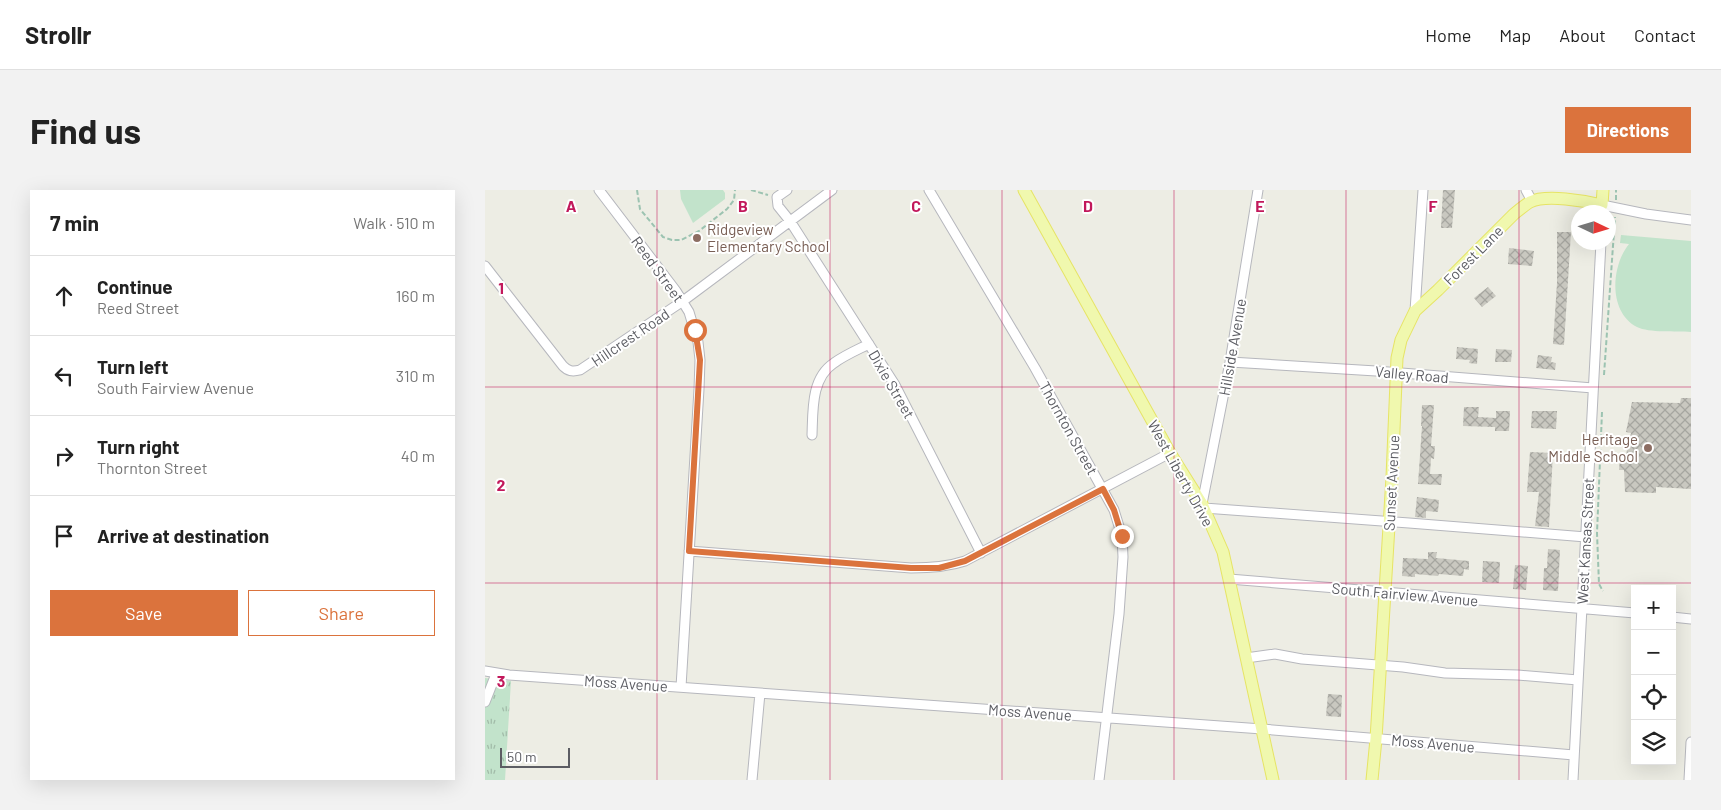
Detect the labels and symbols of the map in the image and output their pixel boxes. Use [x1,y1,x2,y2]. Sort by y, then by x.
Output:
text: A [566,196,577,215]
text: B [738,196,748,215]
text: C [911,196,921,215]
text: D [1083,196,1093,215]
text: E [1255,196,1265,215]
text: F [1429,196,1438,215]
north arrow [1571,205,1616,250]
place label: Ridgeview Elementary School [707,220,829,255]
street label: Forest Lane [1439,221,1507,289]
street label: Reed Street [628,232,688,306]
marker: Ridgeview Elementary School [691,232,703,244]
text: 1 [498,278,504,297]
street label: Hillside Avenue [1215,297,1249,397]
street label: Hillcrest Road [587,304,673,370]
route start [684,319,707,342]
street label: Dixie Street [865,347,919,421]
street label: Valley Road [1375,362,1449,386]
street label: Thornton Street [1036,378,1102,478]
street label: West Liberty Drive [1144,417,1218,529]
place label: Heritage Middle School [1548,430,1638,465]
street label: Sunset Avenue [1379,435,1403,531]
marker: Heritage Middle School [1642,442,1654,454]
text: 2 [497,475,506,494]
street label: West Kansas Street [1573,477,1597,605]
route end [1111,525,1134,548]
street label: South Fairview Avenue [1331,579,1479,609]
text: 3 [497,671,505,690]
street label: Moss Avenue [584,671,668,695]
street label: Moss Avenue [988,700,1072,724]
street label: Moss Avenue [1390,730,1476,756]
scale bar [500,745,570,768]

